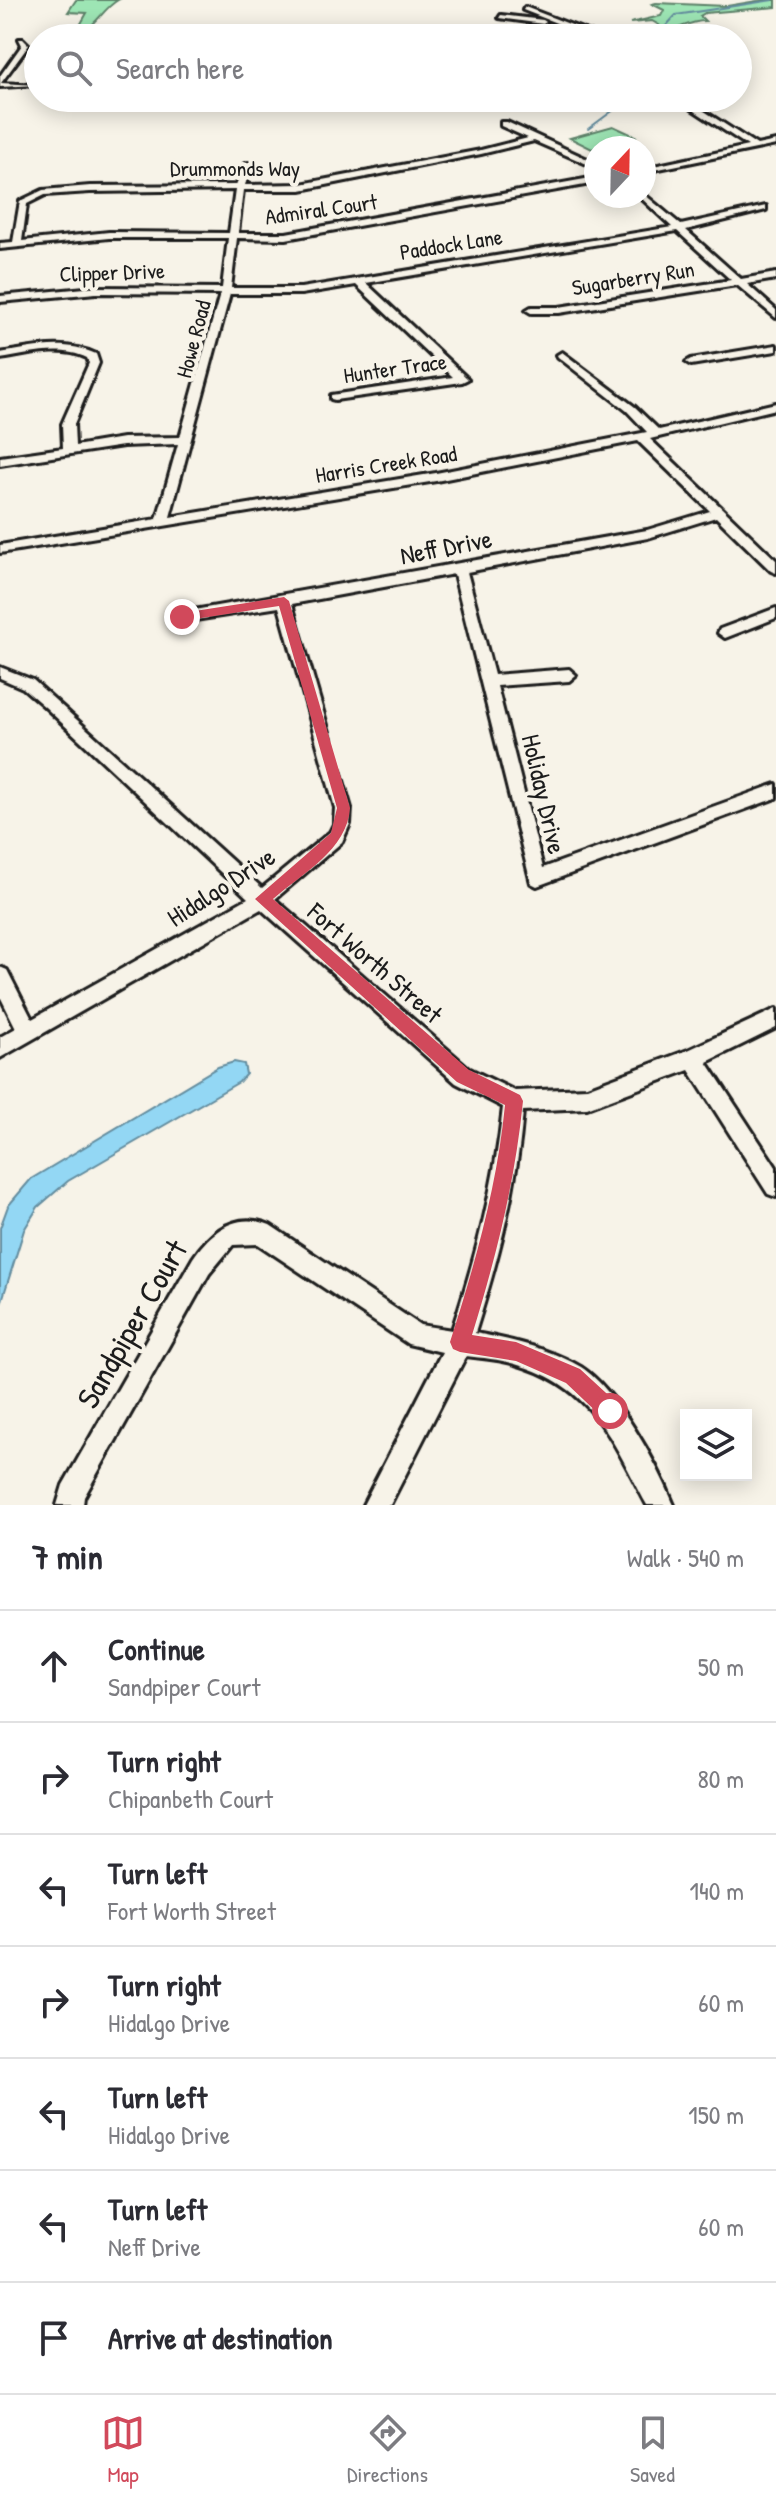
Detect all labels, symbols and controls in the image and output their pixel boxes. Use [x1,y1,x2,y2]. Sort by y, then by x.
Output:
search box [24,24,752,112]
icon: search [52,46,96,90]
text: Search here [116,48,244,88]
north arrow [584,136,656,208]
street label: Drummonds Way [170,153,300,183]
street label: Admiral Court [263,186,379,232]
street label: Paddock Lane [398,221,505,267]
street label: Sugarberry Run [570,254,696,302]
street label: Clipper Drive [59,255,165,289]
street label: Howe Road [168,296,218,381]
street label: Hunter Trace [342,346,449,390]
street label: Harris Creek Road [313,438,459,490]
street label: Neff Drive [397,520,495,573]
route end [164,599,200,635]
street label: Holiday Drive [514,731,575,857]
street label: Hidalgo Drive [160,839,282,935]
street label: Fort Worth Street [300,894,451,1032]
street label: Sandpiper Court [66,1231,198,1416]
route start [592,1393,628,1429]
map controls [680,1409,752,1481]
button: layers [680,1409,752,1481]
text: 7 min [32,1534,103,1580]
text: Walk · 540 m [627,1540,744,1575]
text: Continue [108,1629,205,1669]
icon: ahead [32,1644,76,1688]
text: 50 m [698,1649,744,1684]
text: Sandpiper Court [108,1669,261,1704]
text: Turn right [108,1741,221,1781]
icon: right [32,1756,76,1800]
text: 80 m [697,1761,744,1796]
text: Chipanbeth Court [108,1781,273,1816]
text: Turn left [108,1853,207,1893]
icon: left [32,1868,76,1912]
text: 140 m [690,1873,744,1908]
text: Fort Worth Street [108,1893,276,1928]
text: Turn right [108,1965,221,2005]
icon: right [32,1980,76,2024]
text: 60 m [698,1985,744,2020]
text: Hidalgo Drive [108,2005,230,2040]
text: Turn left [108,2077,207,2117]
icon: left [32,2092,76,2136]
text: 150 m [688,2097,744,2132]
text: Hidalgo Drive [108,2117,230,2152]
text: Turn left [108,2189,207,2229]
icon: left [32,2204,76,2248]
text: 60 m [698,2209,744,2244]
text: Neff Drive [108,2229,201,2264]
icon: arrive [32,2316,76,2360]
text: Arrive at destination [108,2318,333,2358]
tab: Map [101,2411,145,2489]
tab: Directions [347,2411,428,2489]
tab: Saved [630,2411,675,2489]

